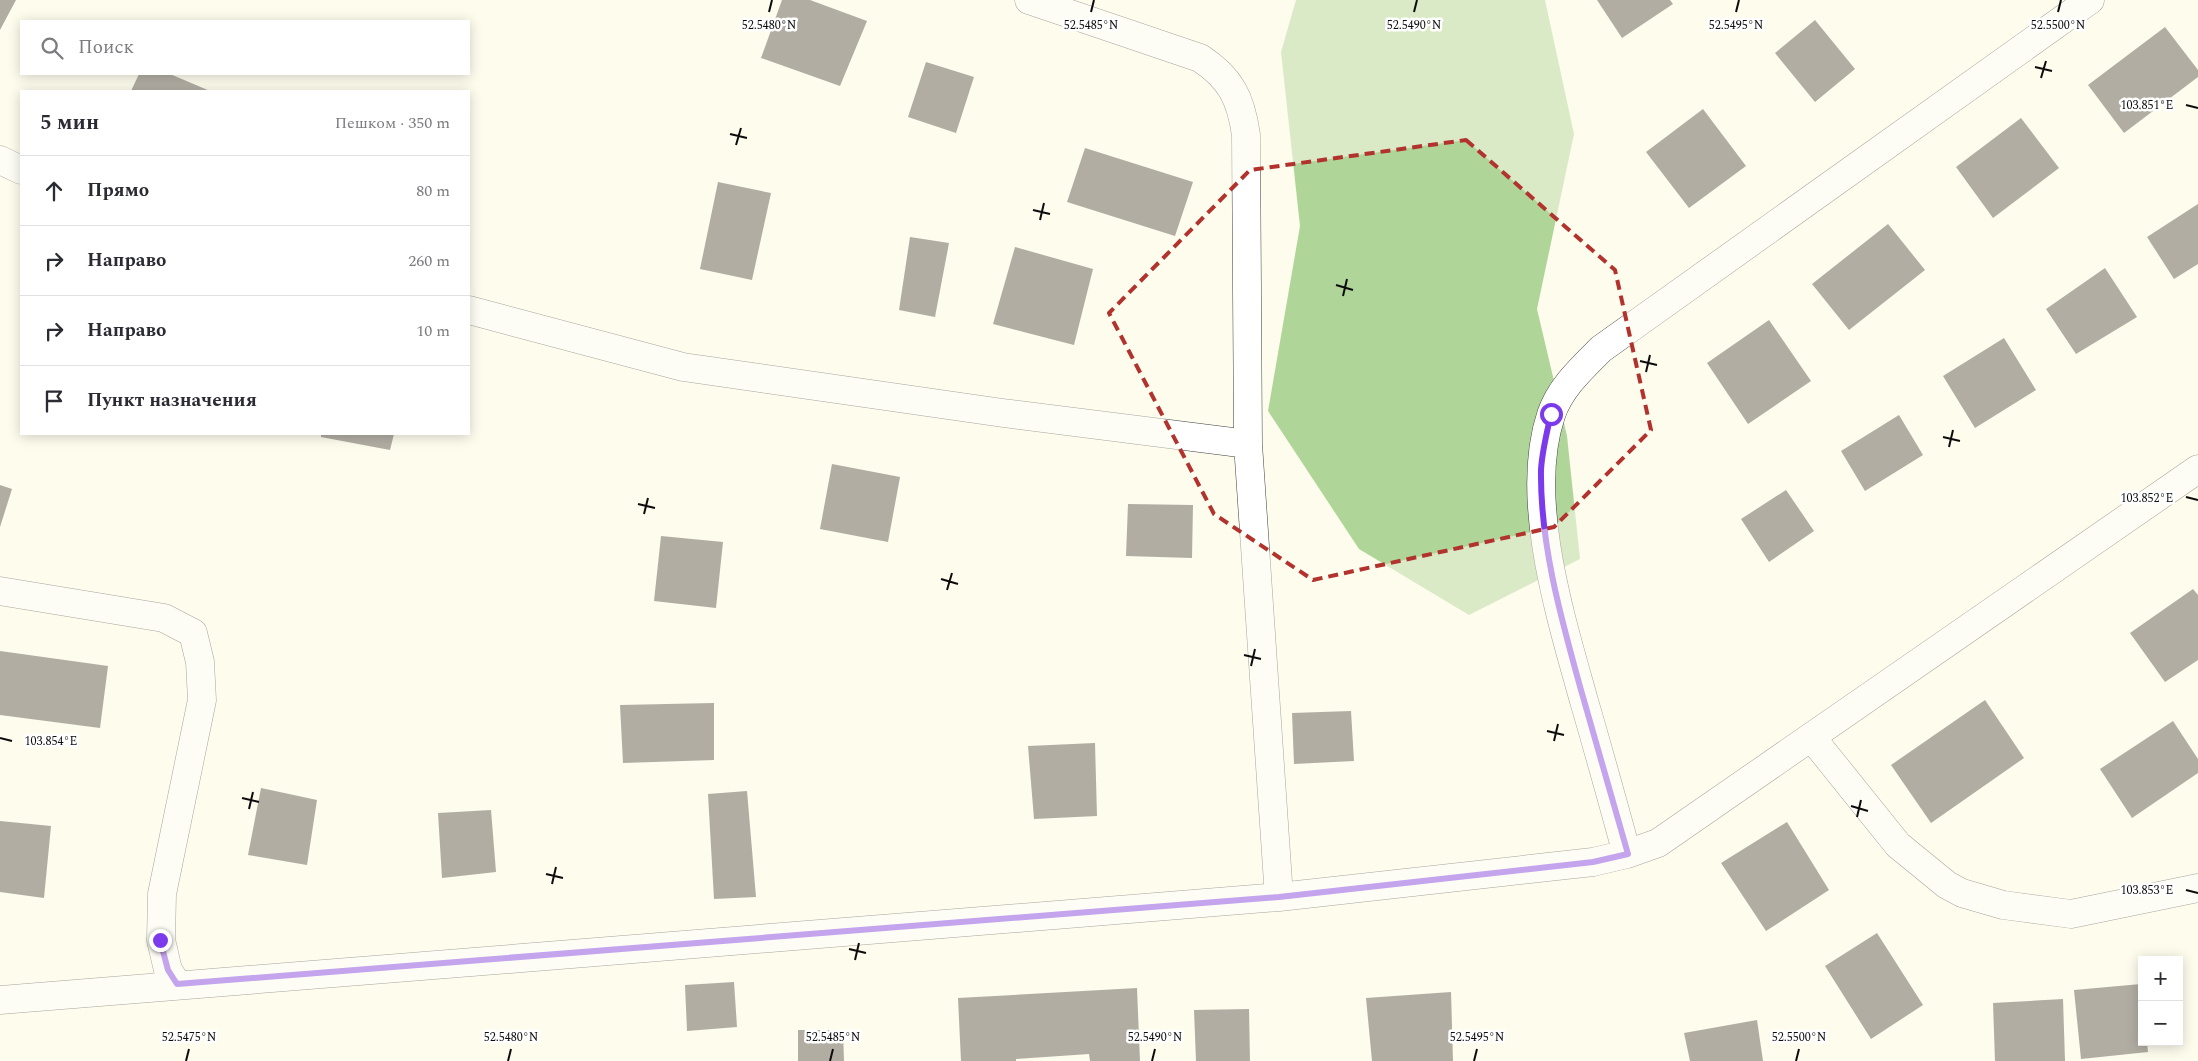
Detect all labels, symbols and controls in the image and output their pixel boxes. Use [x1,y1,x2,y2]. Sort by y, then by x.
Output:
text: 52.5480°N [742,16,796,35]
text: 52.5485°N [1064,16,1118,35]
text: 52.5490°N [1387,16,1441,35]
text: 52.5495°N [1709,16,1763,35]
text: 52.5500°N [2031,16,2085,35]
search box [20,20,470,75]
text: Поиск [78,33,134,62]
icon: search [38,34,66,62]
text: 103.851°E [2121,96,2173,115]
text: 5 мин [40,107,99,139]
text: Пешком · 350 m [335,111,450,135]
text: Прямо [87,176,149,205]
icon: ahead [40,177,68,205]
text: 80 m [416,179,450,203]
text: Направо [87,246,166,275]
icon: right [40,247,68,275]
text: 260 m [408,249,450,273]
text: Направо [87,316,166,345]
icon: right [40,317,68,345]
text: 10 m [416,319,450,343]
text: Пункт назначения [87,386,257,415]
icon: arrive [40,387,68,415]
route start [1540,403,1563,426]
text: 103.852°E [2121,489,2173,508]
text: 103.854°E [25,732,77,751]
text: 103.853°E [2121,881,2173,900]
route end [149,929,172,952]
map controls [2138,956,2183,1046]
button: + [2138,956,2183,1001]
button: − [2138,1001,2183,1046]
text: 52.5475°N [162,1028,216,1047]
text: 52.5480°N [484,1028,538,1047]
text: 52.5485°N [806,1028,860,1047]
text: 52.5490°N [1128,1028,1182,1047]
text: 52.5495°N [1450,1028,1504,1047]
text: 52.5500°N [1772,1028,1826,1047]

